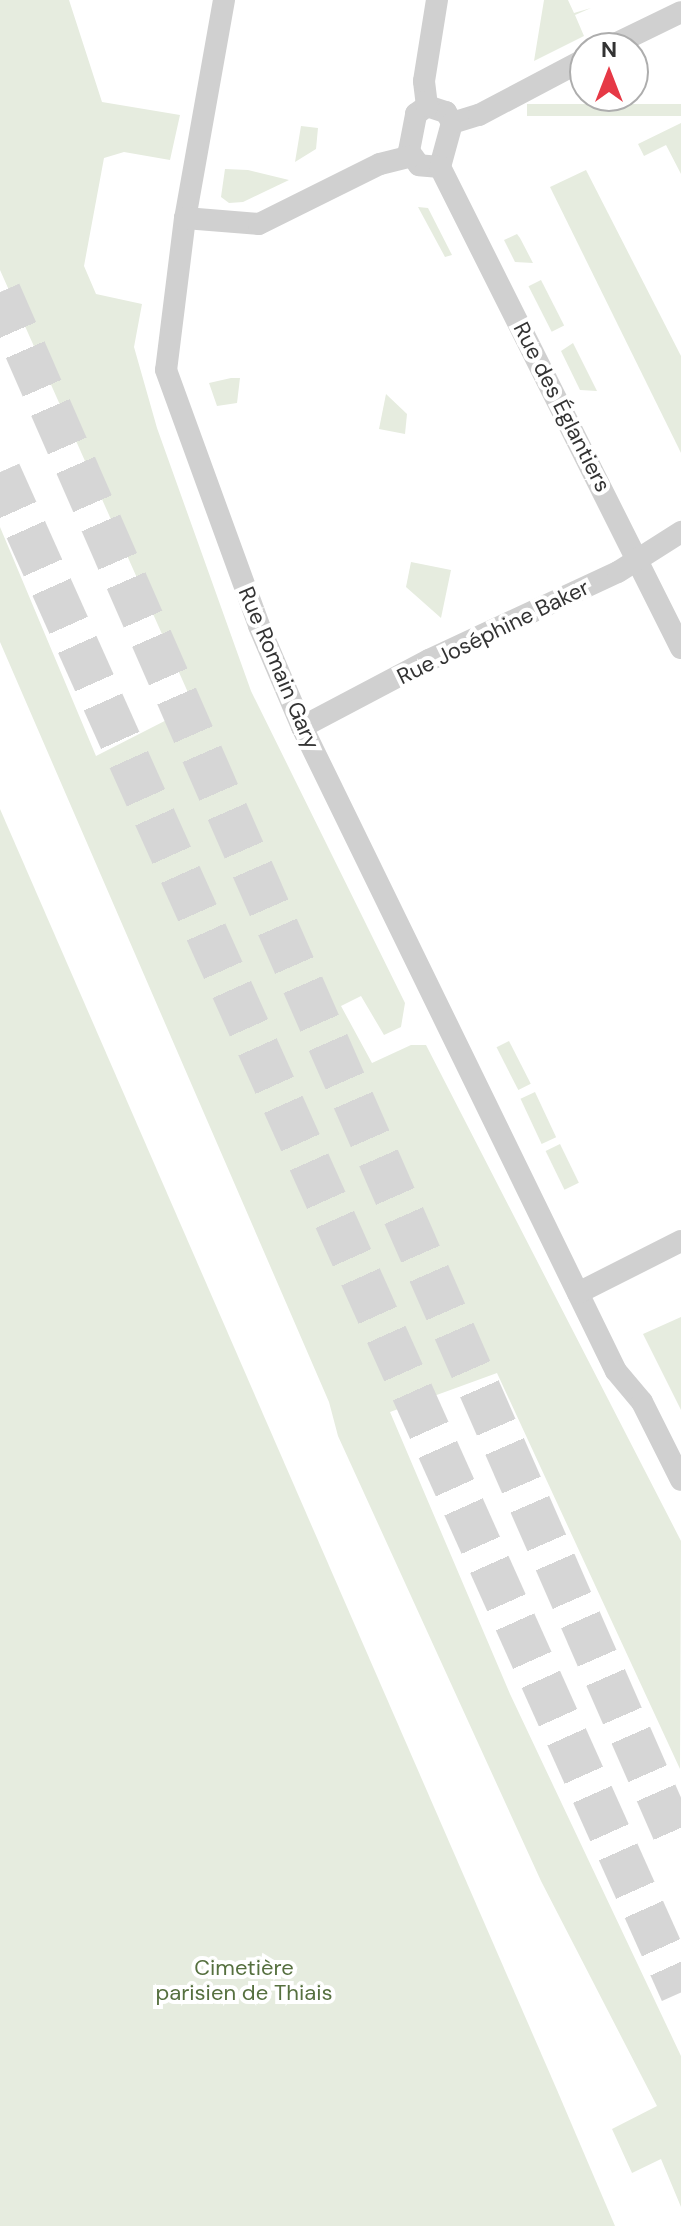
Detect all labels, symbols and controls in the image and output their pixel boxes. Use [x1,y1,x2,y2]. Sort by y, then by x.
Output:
north arrow [569,32,649,112]
text: N [601,35,617,64]
street label: Rue des Églantiers [508,318,616,496]
street label: Rue Joséphine Baker [393,574,593,690]
street label: Rue Romain Gary [233,583,325,753]
park label: Cimetière parisien de Thiais [155,1954,333,2006]

